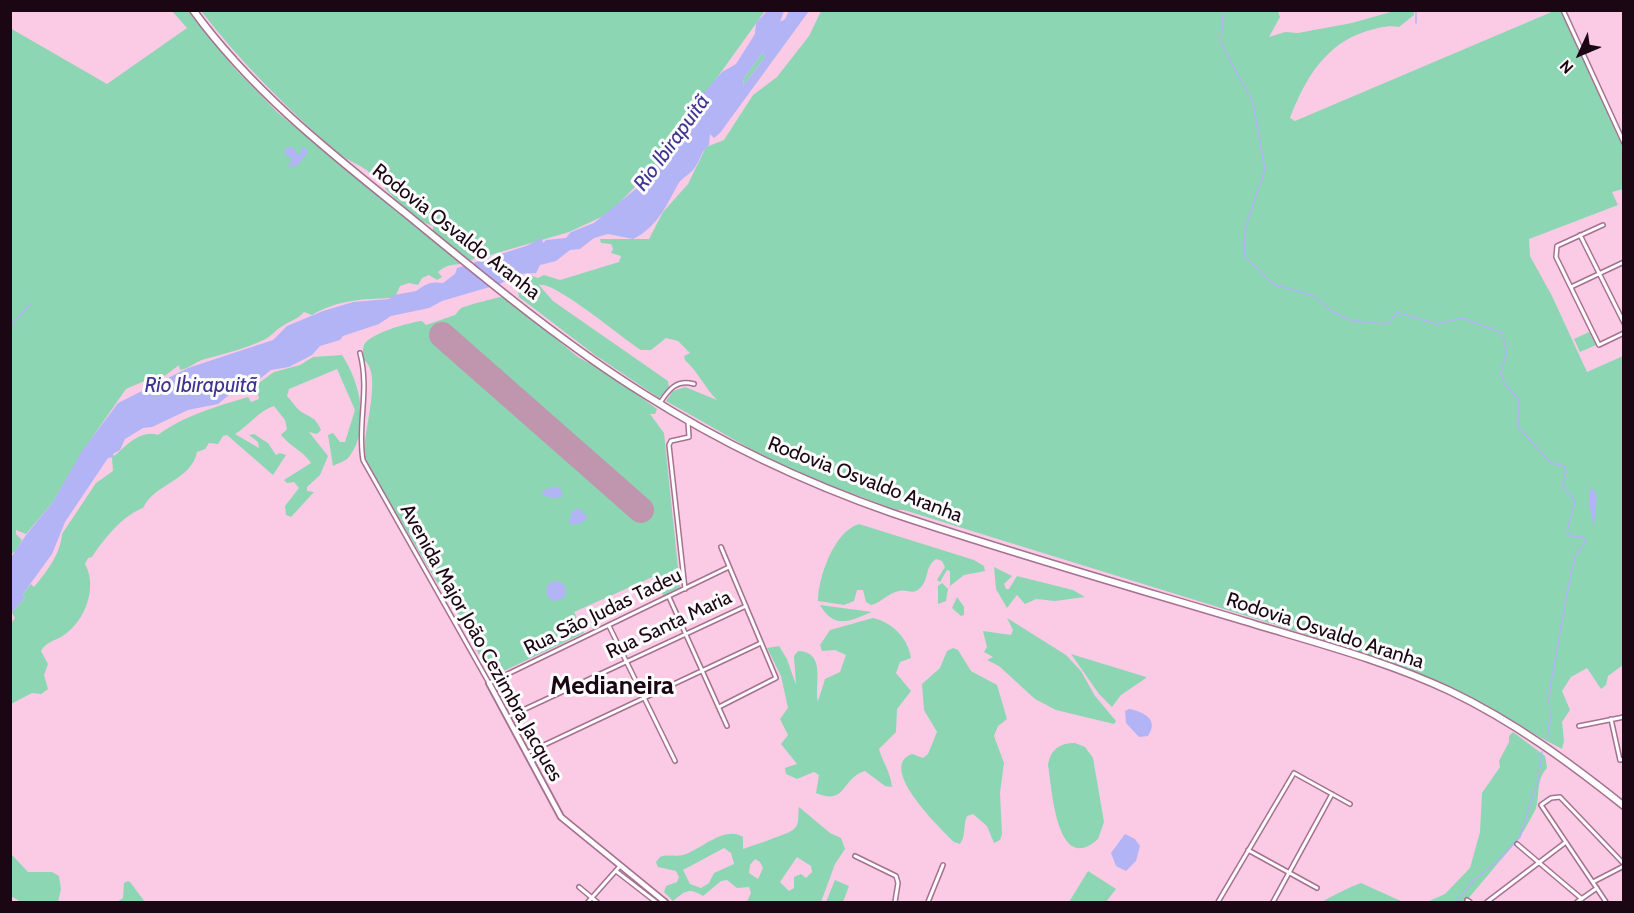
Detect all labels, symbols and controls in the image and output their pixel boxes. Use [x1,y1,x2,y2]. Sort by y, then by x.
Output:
north arrow [1550,24,1610,84]
text: N [1556,56,1577,78]
water label: Rio Ibirapuitã [629,90,715,196]
street label: Rodovia Osvaldo Aranha [367,159,545,305]
water label: Rio Ibirapuitã [144,373,258,399]
street label: Rodovia Osvaldo Aranha [764,432,966,528]
street label: Avenida Major João Cezimbra Jacques [395,500,567,786]
street label: Rua São Judas Tadeu [520,563,686,661]
street label: Rua Santa Maria [603,586,735,664]
street label: Rodovia Osvaldo Aranha [1223,588,1427,674]
district label: Medianeira [550,670,674,702]

